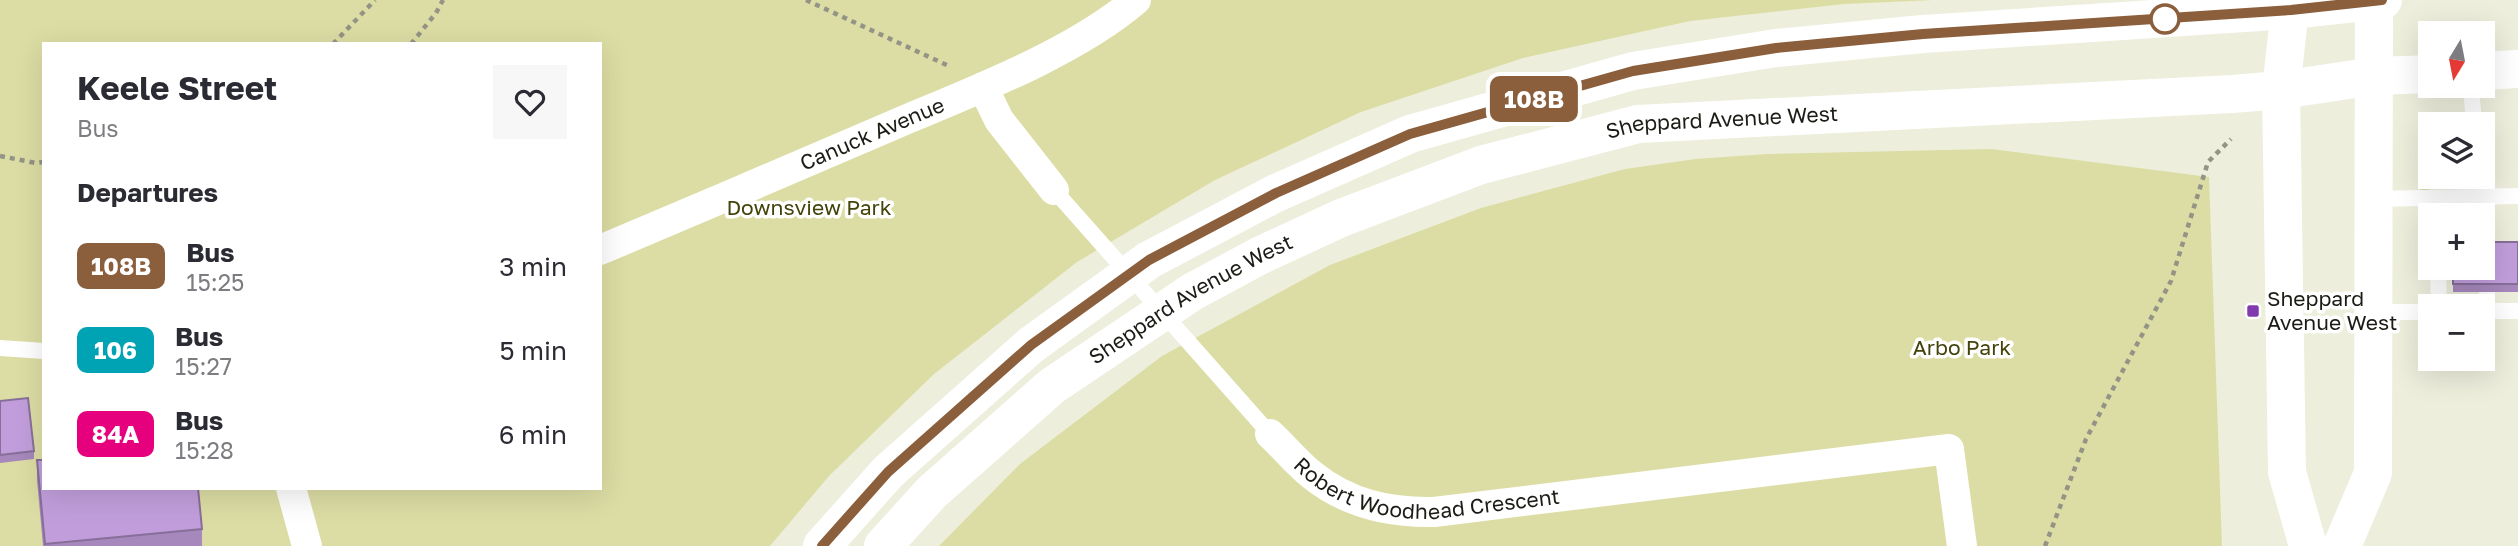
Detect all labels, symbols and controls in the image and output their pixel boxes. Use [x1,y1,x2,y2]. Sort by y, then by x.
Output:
unlabelled marker [2150,4,2180,34]
north arrow [2418,21,2496,98]
map controls [2418,21,2495,371]
button: heart [493,65,567,139]
text: Keele Street [77,68,277,107]
line badge: 108B [1485,76,1583,122]
text: 108B [1504,84,1564,113]
street label: Canuck Avenue [796,91,948,176]
street label: Sheppard Avenue West [1603,100,1839,144]
button: layers [2418,112,2495,189]
text: Bus [77,114,119,142]
text: Departures [77,177,218,208]
park label: Downsview Park [726,194,892,220]
button: + [2418,203,2495,280]
street label: Sheppard Avenue West [1084,228,1296,369]
text: Bus [186,237,235,268]
text: 108B [91,251,151,280]
text: 3 min [499,251,567,282]
text: 15:25 [186,268,244,296]
place label: Sheppard Avenue West [2267,285,2397,335]
button: − [2418,294,2495,371]
marker: Sheppard Avenue West [2245,303,2261,319]
text: Bus [175,321,223,352]
park label: Arbo Park [1913,334,2011,360]
text: 106 [94,335,137,364]
text: 5 min [499,335,567,366]
text: 15:27 [175,352,232,380]
text: Bus [175,405,223,436]
text: 84A [92,419,139,448]
text: 6 min [499,419,567,450]
text: 15:28 [175,436,234,464]
street label: Robert Woodhead Crescent [1289,451,1561,525]

